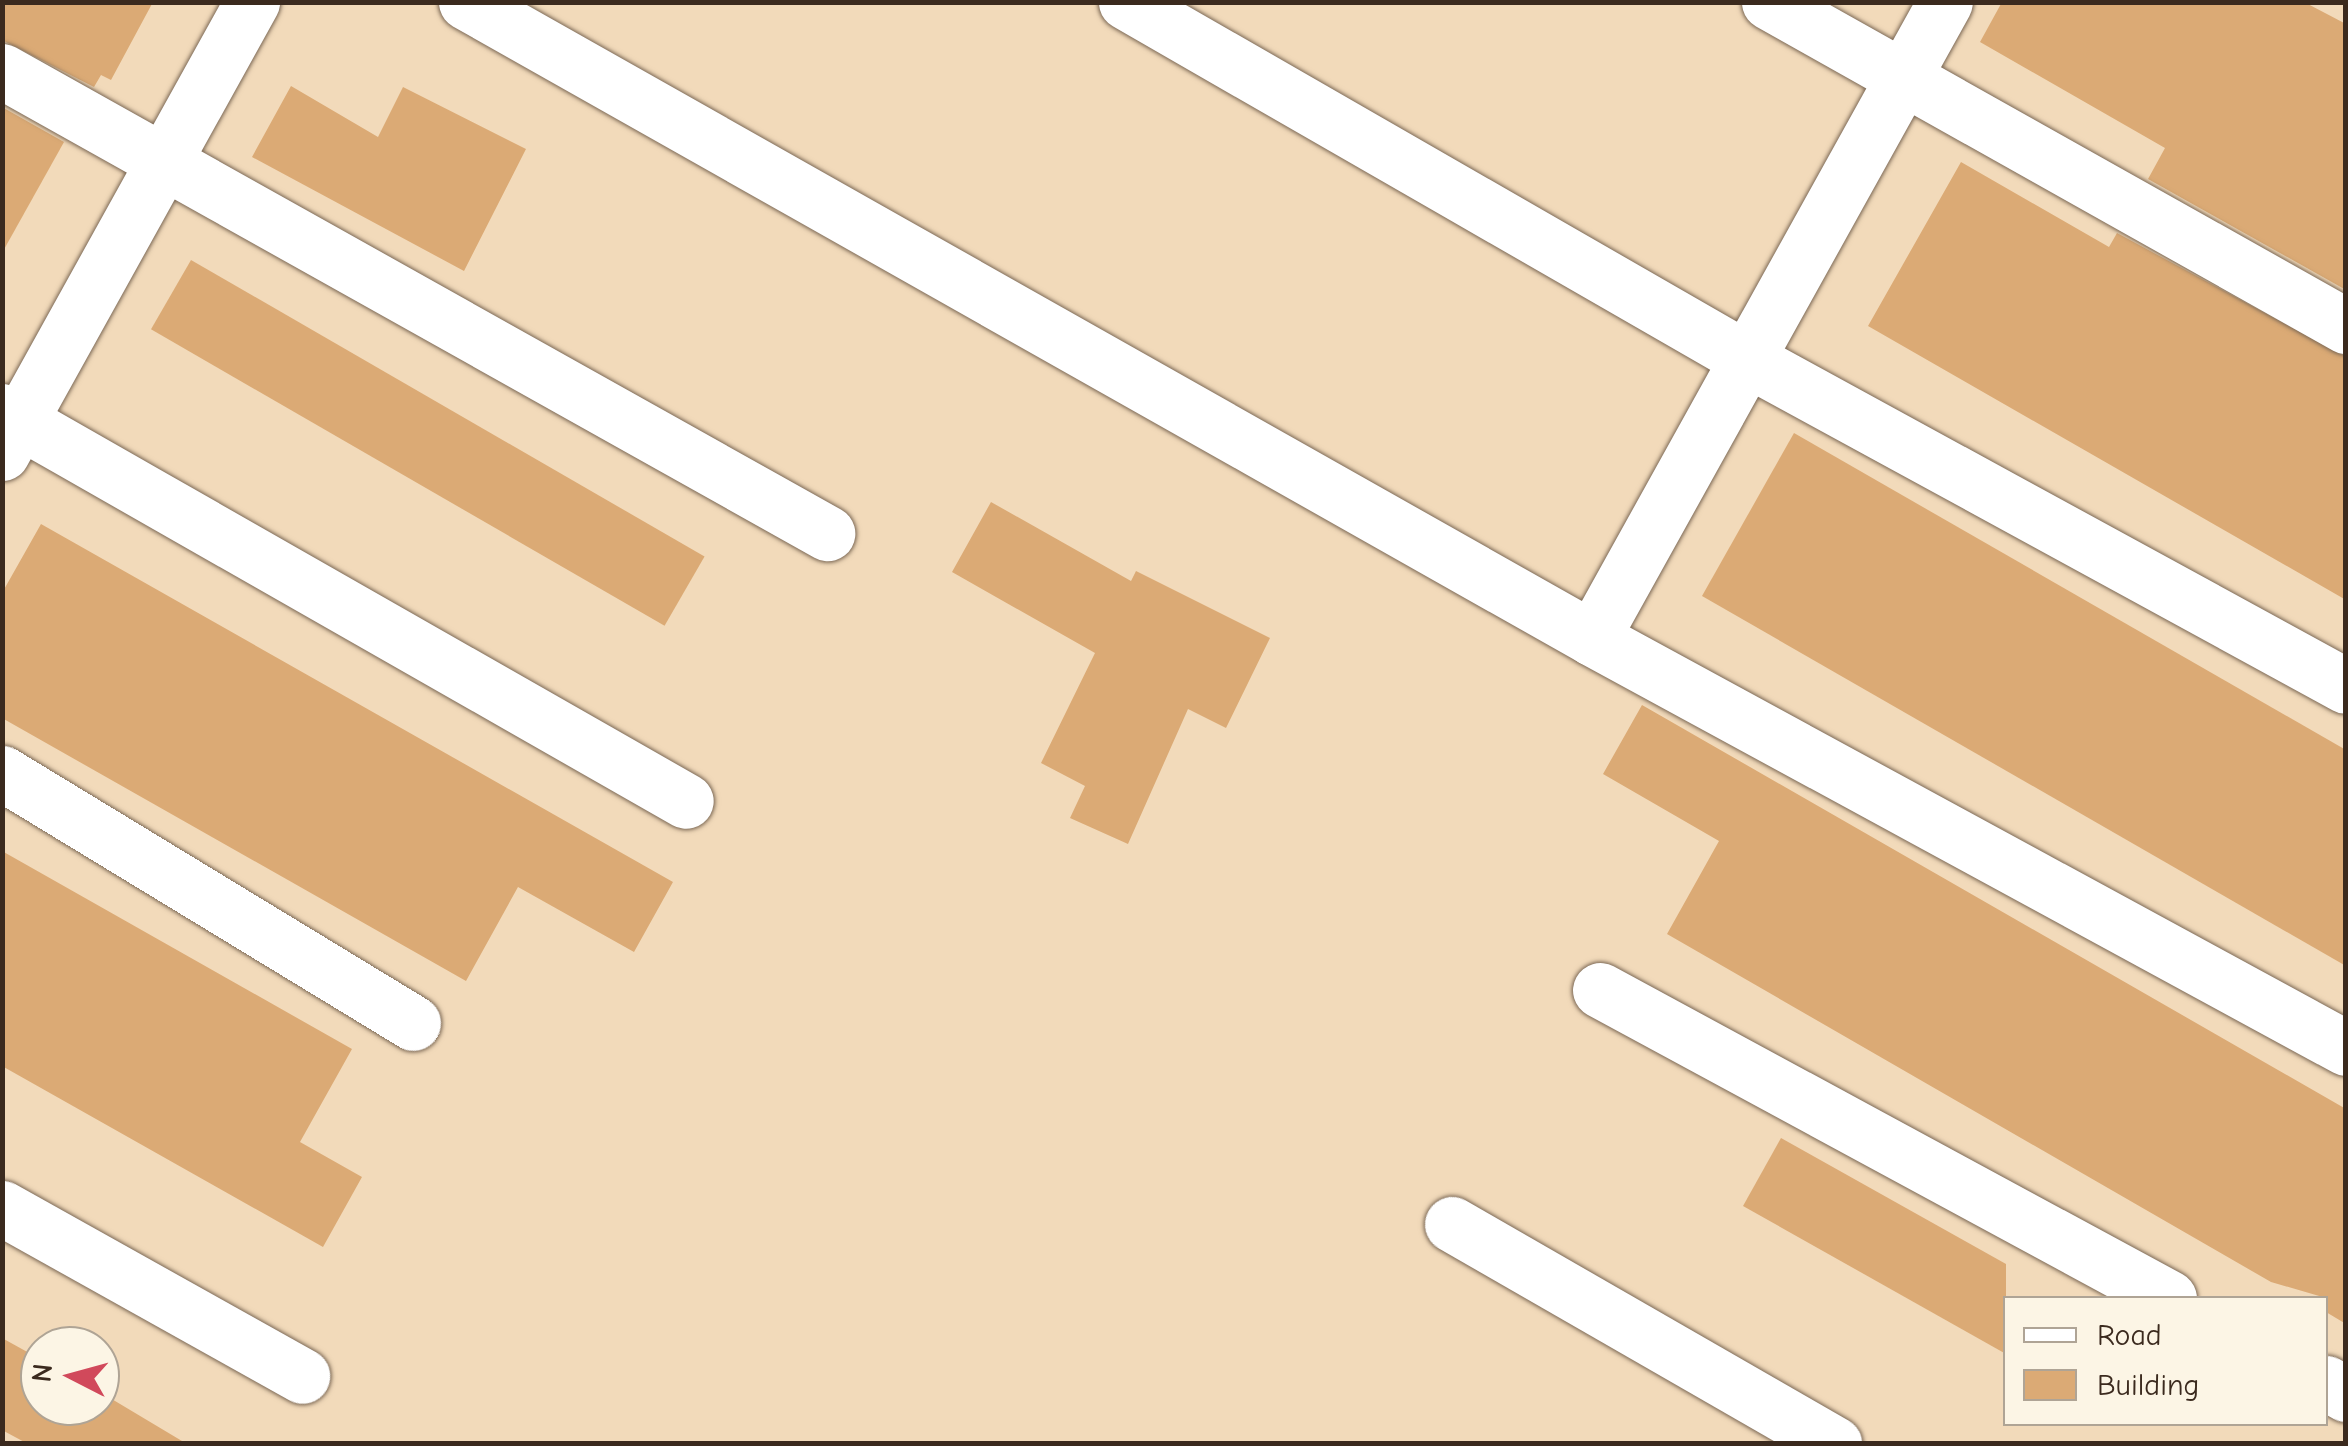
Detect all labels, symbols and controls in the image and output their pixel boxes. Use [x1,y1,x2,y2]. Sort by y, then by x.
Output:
legend [2003,1296,2328,1426]
text: Road [2097,1318,2162,1353]
north arrow [20,1326,120,1426]
text: N [25,1362,59,1384]
text: Building [2097,1368,2200,1403]

